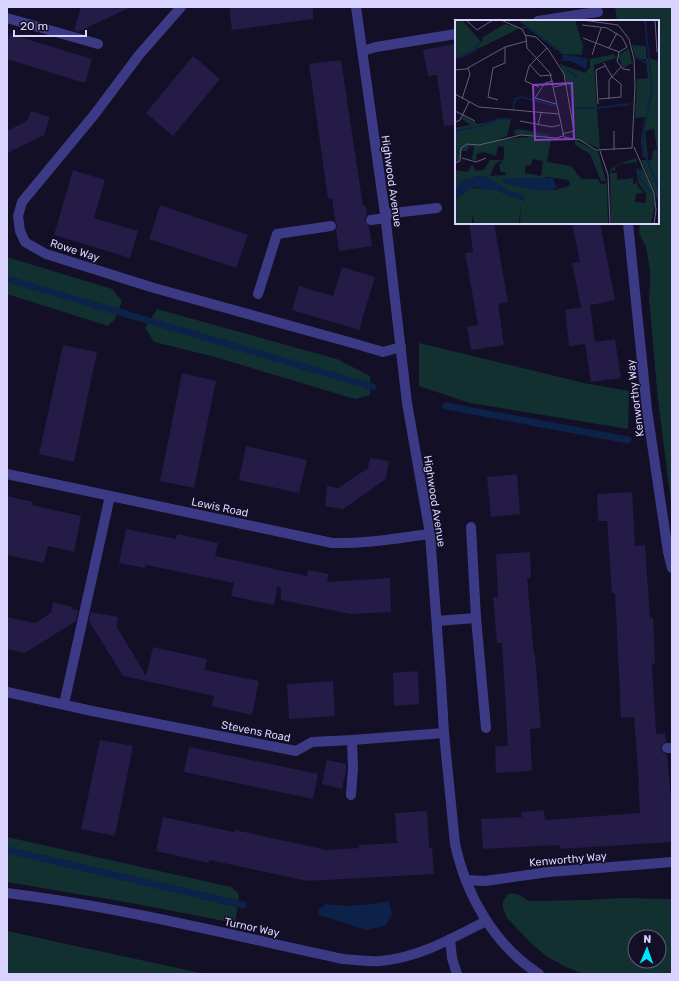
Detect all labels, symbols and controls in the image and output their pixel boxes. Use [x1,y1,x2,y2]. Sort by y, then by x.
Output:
scale bar [14,12,86,38]
text: 20 m [20,19,48,33]
inset map [455,20,659,224]
street label: Highwood Avenue [379,134,404,228]
street label: Rowe Way [48,236,101,265]
street label: Kenworthy Way [624,358,647,437]
street label: Highwood Avenue [421,454,448,548]
street label: Lewis Road [190,495,250,520]
street label: Stevens Road [220,718,292,745]
street label: Kenworthy Way [529,850,607,869]
street label: Turnor Way [223,915,281,940]
north arrow [627,929,667,969]
text: N [643,933,652,946]

